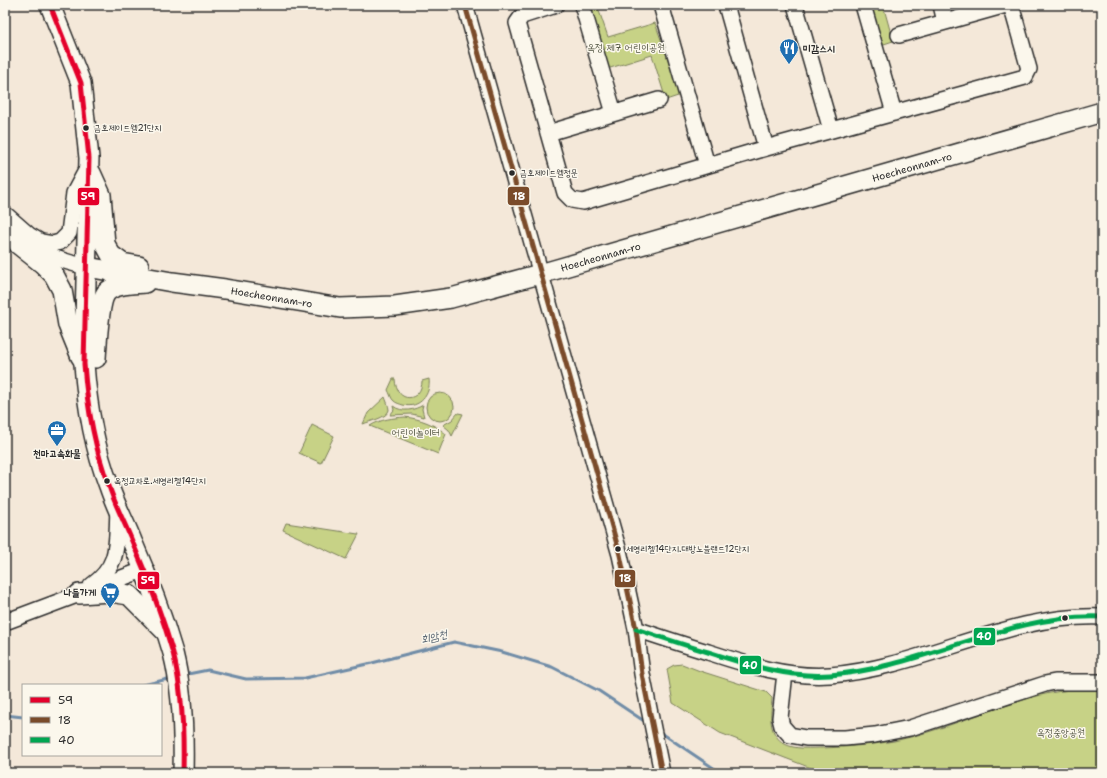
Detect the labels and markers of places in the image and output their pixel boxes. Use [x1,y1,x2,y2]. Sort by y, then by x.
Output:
restaurant icon: 미감스시 [778,37,800,65]
place label: 미감스시 [803,42,835,55]
place label: 금호제이드웰21단지 [94,122,162,134]
marker: 금호제이드웰21단지 [81,123,91,133]
place label: 금호제이드웰정문 [520,167,578,179]
marker: 금호제이드웰정문 [507,168,517,178]
office icon: 천마고속화물 [46,419,68,447]
place label: 천마고속화물 [33,447,81,460]
place label: 옥정교차로.세영리첼14단지 [114,475,206,487]
marker: 옥정교차로.세영리첼14단지 [102,476,112,486]
place label: 세영리첼14단지.대방노블랜드12단지 [626,543,749,555]
marker: 세영리첼14단지.대방노블랜드12단지 [613,544,623,554]
supermarket icon: 나들가게 [99,581,121,609]
place label: 나들가게 [64,586,96,599]
unlabelled marker [1060,613,1070,623]

